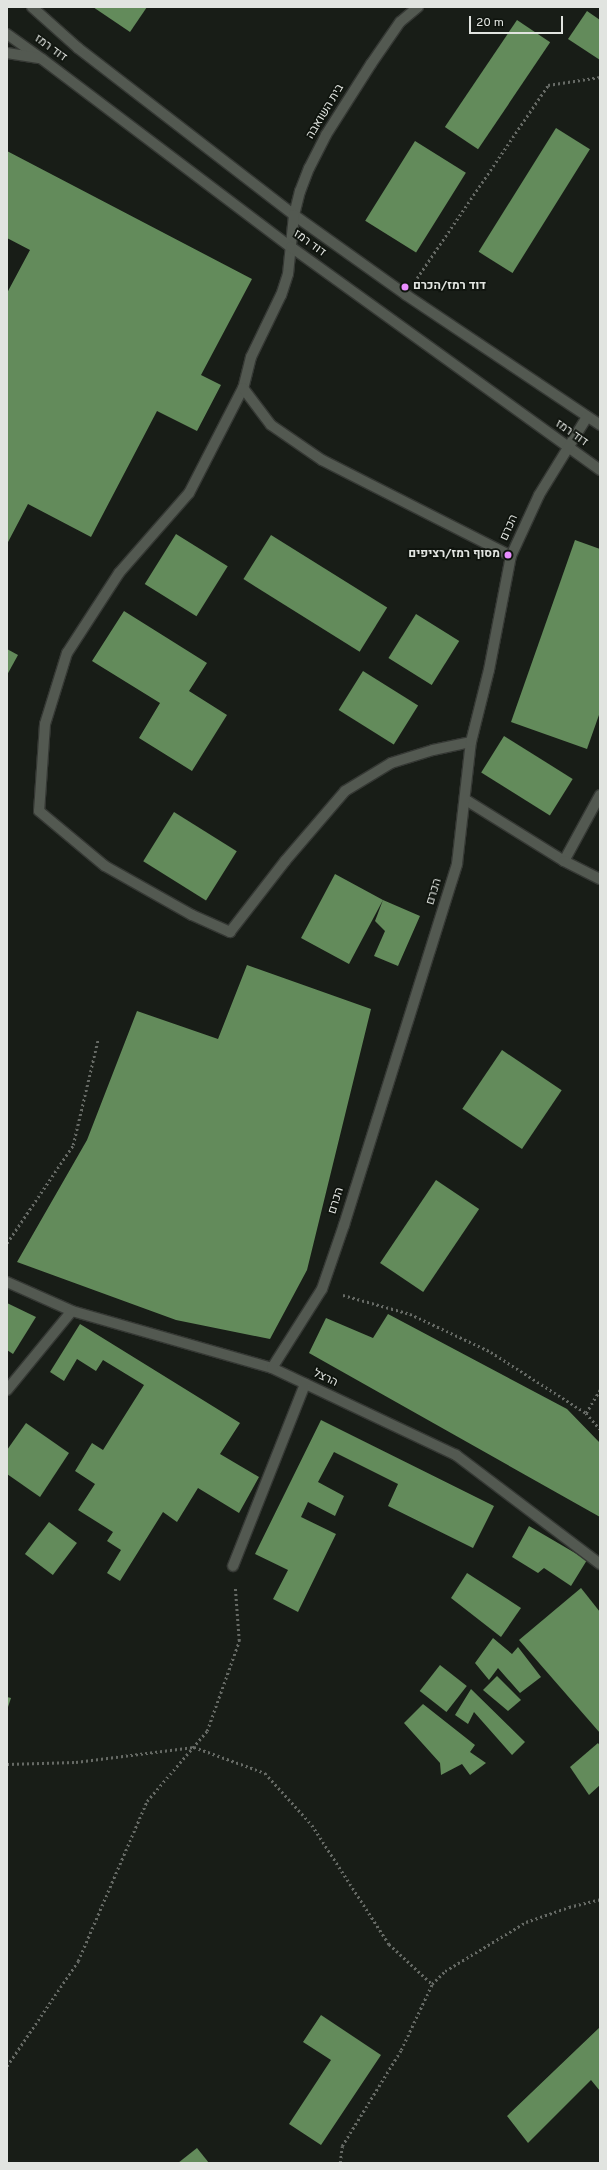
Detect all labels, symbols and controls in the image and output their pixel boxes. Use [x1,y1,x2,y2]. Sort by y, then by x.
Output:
scale bar [471,8,565,34]
text: 20 m [476,15,504,31]
street label: דוד רמז [31,32,69,66]
street label: בית השואבה [304,82,348,142]
street label: דוד רמז [290,227,328,261]
place label: דוד רמז/הכרם [413,280,486,294]
marker: דוד רמז/הכרם [400,282,410,292]
street label: דוד רמז [552,418,590,450]
street label: הכרם [498,513,522,543]
place label: מסוף רמז/רציפים [408,548,500,562]
marker: מסוף רמז/רציפים [503,550,513,560]
street label: הכרם [424,877,446,907]
street label: הכרם [326,1186,348,1216]
street label: הרצל [310,1367,340,1391]

